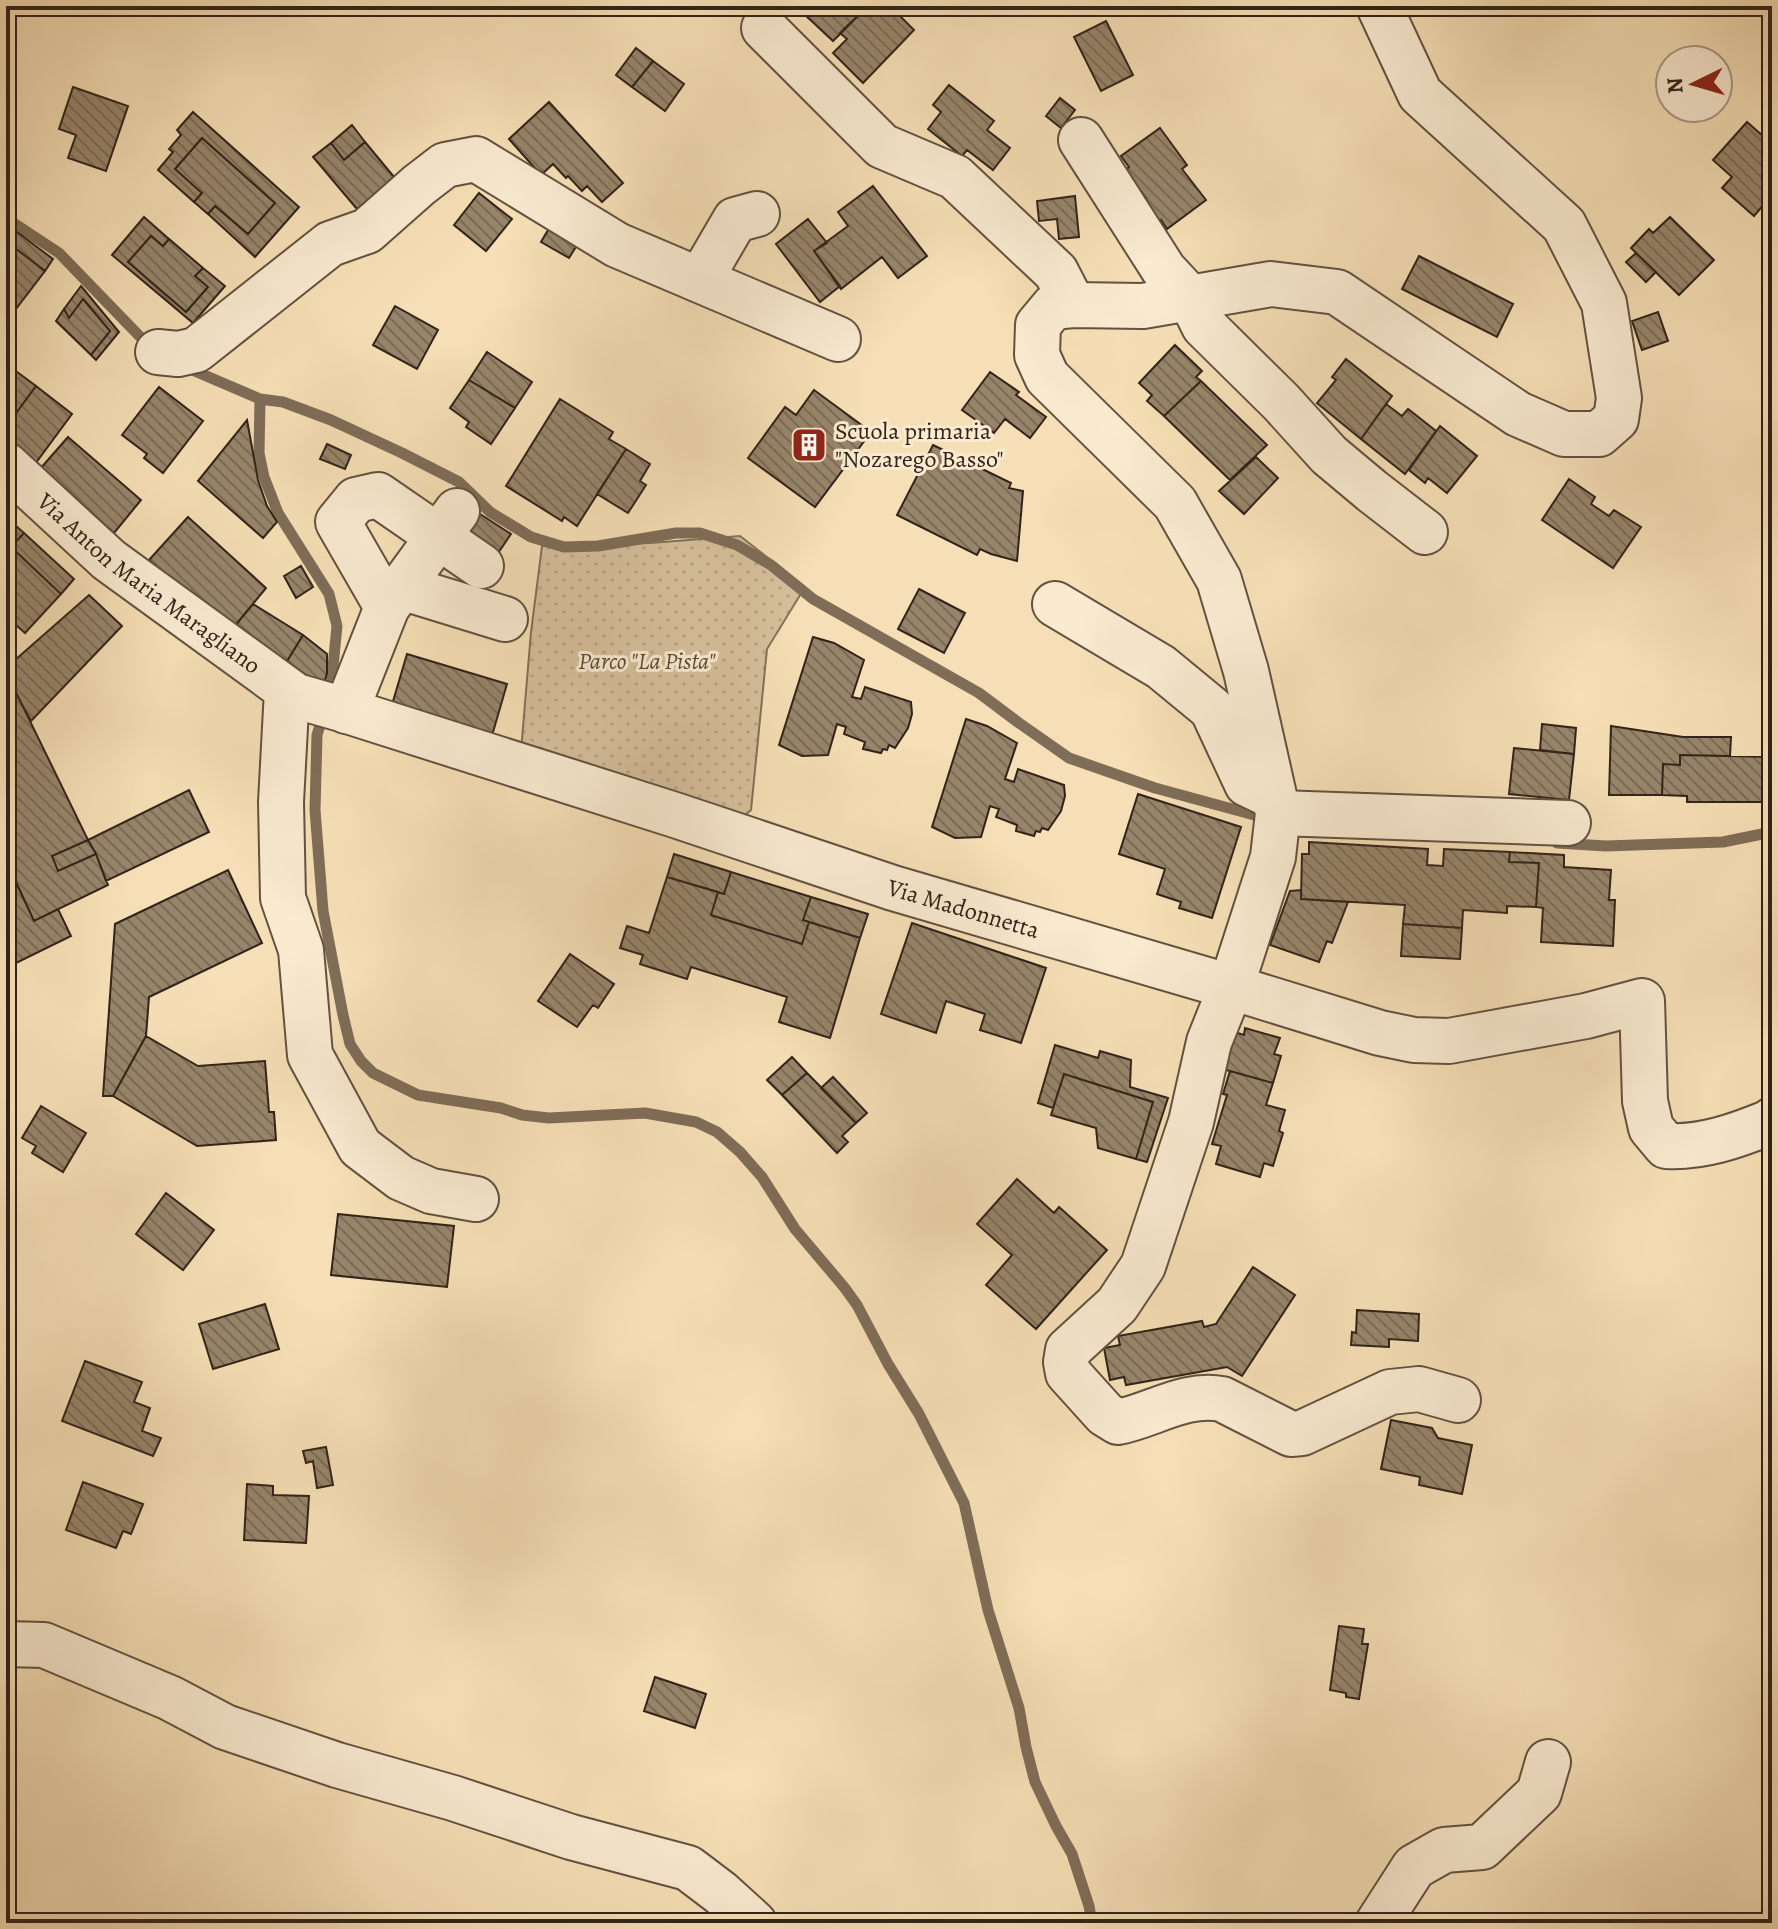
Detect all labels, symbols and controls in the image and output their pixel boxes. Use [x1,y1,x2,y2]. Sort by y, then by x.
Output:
north arrow [1654,44,1734,124]
text: N [1659,76,1691,95]
place label: Scuola primaria "Nozarego Basso" [835,415,1004,475]
building icon: Scuola primaria "Nozarego Basso" [790,426,828,464]
street label: Via Anton Maria Maragliano [30,485,267,681]
park label: Parco "La Pista" [578,645,717,677]
street label: Via Madonnetta [883,871,1044,946]

